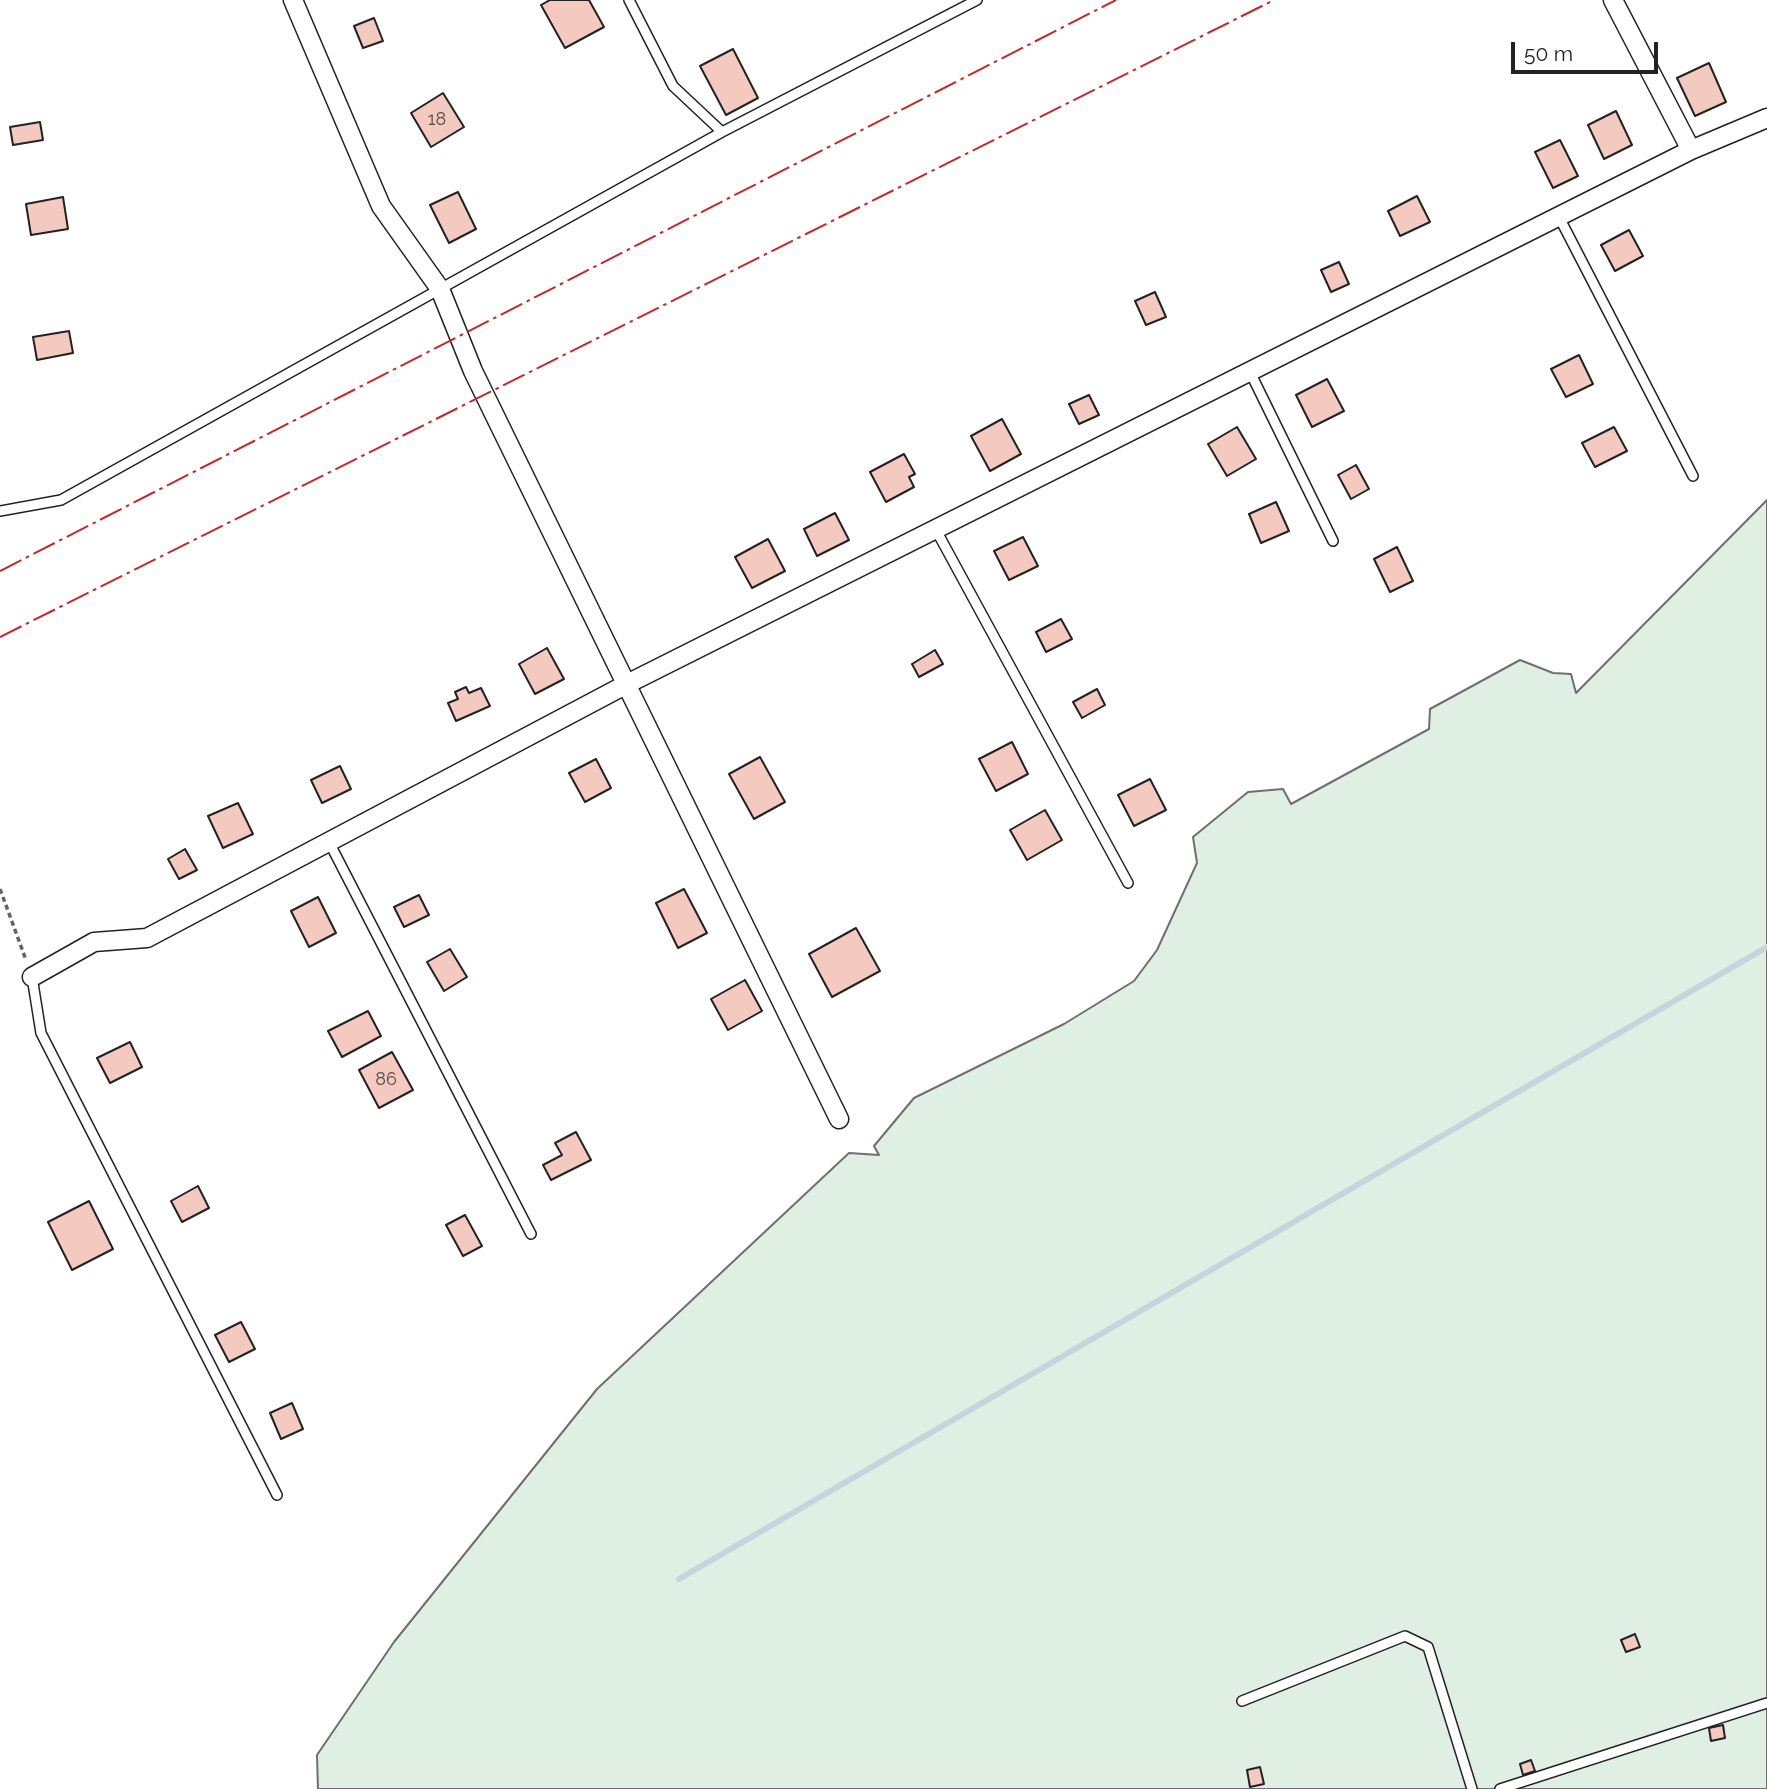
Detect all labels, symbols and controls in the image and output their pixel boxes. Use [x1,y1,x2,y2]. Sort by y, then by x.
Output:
scale bar [1515,28,1662,72]
text: 50 m [1524,41,1573,66]
house number: 18 [428,109,446,131]
house number: 86 [375,1069,397,1091]

